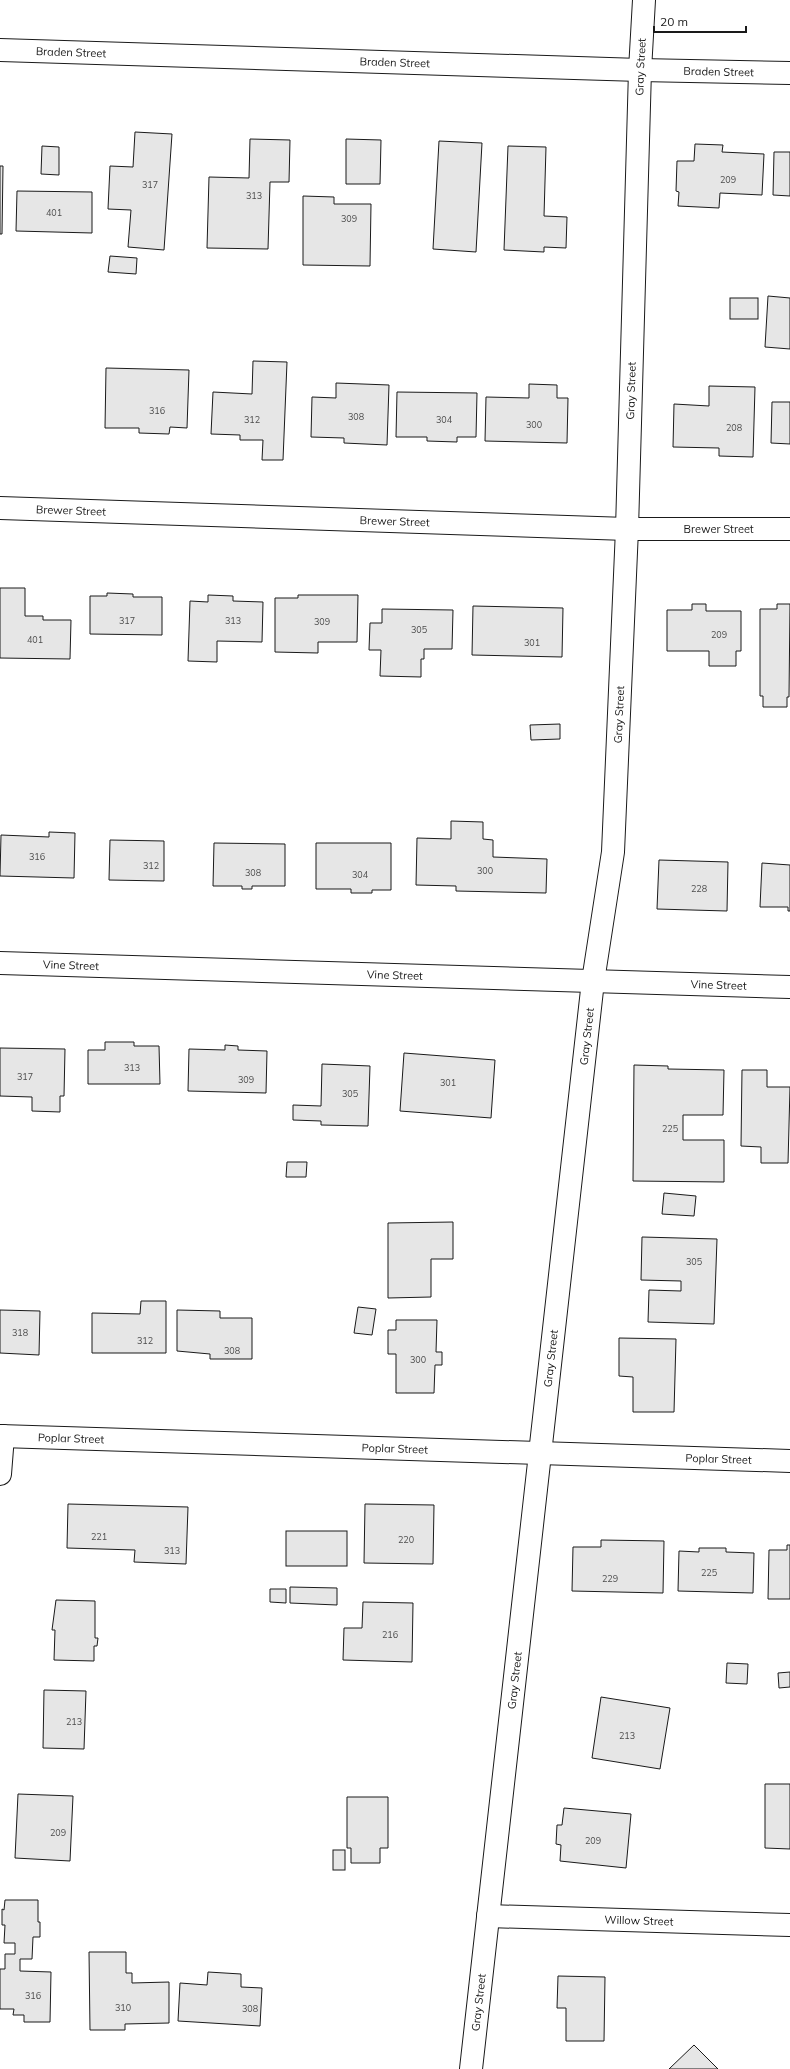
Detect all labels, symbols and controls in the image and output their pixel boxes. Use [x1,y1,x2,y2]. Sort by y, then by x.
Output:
scale bar [654,8,746,34]
text: 20 m [660,14,688,29]
street label: Gray Street [632,37,649,96]
street label: Braden Street [36,44,107,60]
street label: Braden Street [359,54,430,70]
street label: Braden Street [683,64,754,79]
house number: 209 [720,174,736,185]
house number: 317 [142,179,158,190]
house number: 313 [246,190,262,201]
house number: 401 [46,207,62,218]
house number: 309 [341,213,357,224]
street label: Gray Street [623,362,639,420]
house number: 316 [149,405,165,416]
house number: 308 [348,411,364,422]
house number: 312 [244,414,260,425]
house number: 304 [436,414,453,425]
house number: 300 [526,419,542,430]
house number: 208 [726,422,742,433]
street label: Brewer Street [36,502,106,519]
street label: Brewer Street [359,513,430,529]
street label: Brewer Street [684,522,754,536]
house number: 317 [119,615,135,626]
house number: 313 [225,615,241,626]
house number: 309 [314,616,330,627]
house number: 305 [411,624,428,635]
house number: 209 [711,629,727,640]
house number: 401 [27,634,43,645]
house number: 301 [524,637,540,648]
street label: Gray Street [611,685,627,744]
house number: 316 [29,851,45,862]
house number: 312 [143,860,159,871]
house number: 300 [477,865,493,876]
house number: 308 [245,867,261,878]
house number: 304 [352,869,369,880]
house number: 228 [691,883,707,894]
street label: Vine Street [43,957,99,973]
street label: Vine Street [367,967,423,983]
street label: Vine Street [690,977,747,993]
street label: Gray Street [577,1007,597,1066]
house number: 313 [124,1062,140,1073]
house number: 317 [17,1071,33,1082]
house number: 309 [238,1074,254,1085]
house number: 301 [440,1077,456,1088]
house number: 305 [342,1088,359,1099]
house number: 225 [662,1123,679,1134]
house number: 305 [686,1256,703,1267]
house number: 318 [12,1327,28,1338]
street label: Gray Street [541,1329,561,1388]
house number: 312 [137,1335,153,1346]
house number: 308 [224,1345,240,1356]
house number: 300 [410,1354,426,1365]
street label: Poplar Street [38,1430,105,1446]
street label: Poplar Street [361,1440,428,1457]
street label: Poplar Street [685,1451,752,1467]
house number: 221 [91,1531,107,1542]
house number: 220 [398,1534,414,1545]
house number: 313 [164,1545,180,1556]
house number: 225 [701,1567,718,1578]
house number: 229 [602,1573,618,1584]
house number: 216 [382,1629,398,1640]
street label: Gray Street [504,1651,525,1710]
house number: 213 [66,1716,82,1727]
house number: 213 [619,1730,635,1741]
house number: 209 [50,1827,66,1838]
house number: 209 [585,1835,601,1846]
street label: Willow Street [604,1912,674,1929]
street label: Gray Street [468,1973,489,2032]
house number: 316 [25,1990,41,2001]
house number: 310 [115,2002,131,2013]
house number: 308 [242,2003,258,2014]

